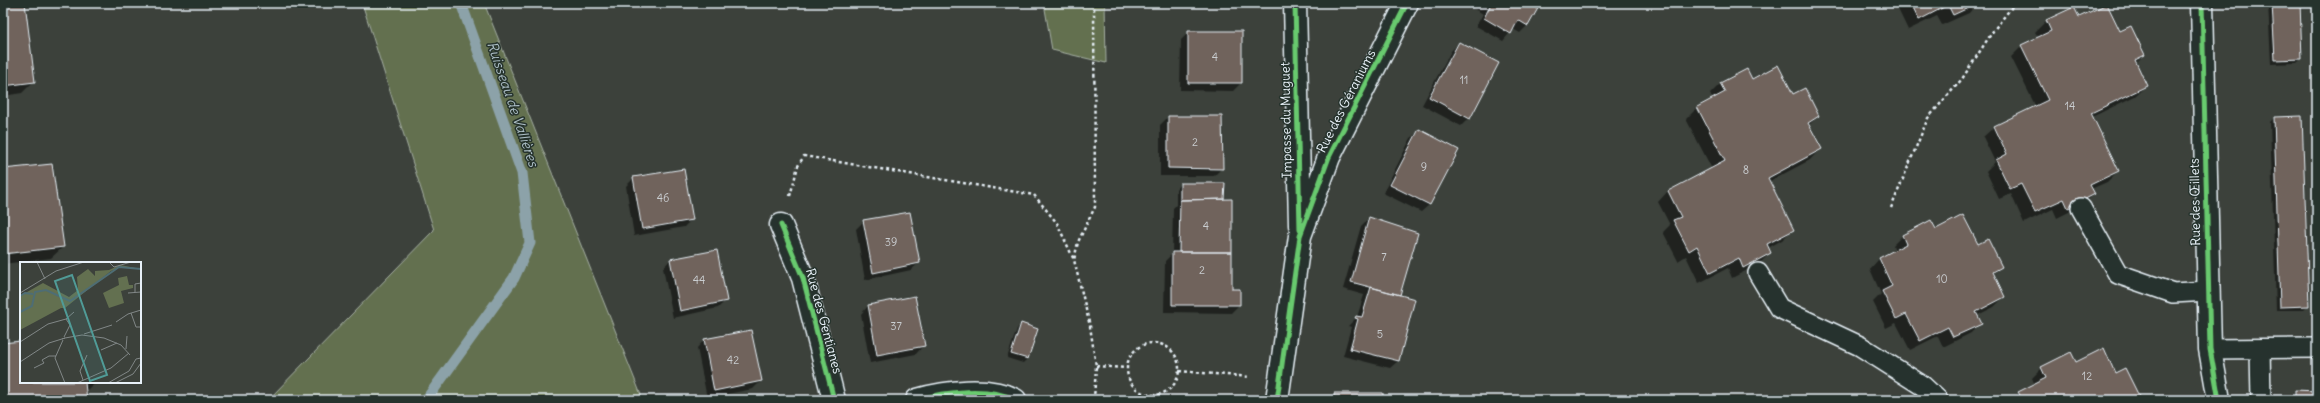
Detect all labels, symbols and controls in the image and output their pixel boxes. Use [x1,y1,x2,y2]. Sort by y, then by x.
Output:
water label: Ruisseau de Vallières [483,39,543,171]
street label: Rue des Géraniums [1313,46,1379,156]
house number: 4 [1212,50,1218,64]
street label: Impasse du Muguet [1276,61,1296,178]
house number: 11 [1460,73,1468,87]
house number: 14 [2065,99,2075,113]
house number: 2 [1192,135,1198,149]
street label: Rue des Œillets [2186,158,2204,246]
house number: 9 [1421,160,1427,174]
house number: 8 [1743,163,1749,177]
house number: 46 [657,191,669,205]
house number: 4 [1203,219,1209,233]
house number: 39 [885,235,897,249]
house number: 7 [1381,250,1387,264]
inset map [20,262,141,383]
house number: 2 [1199,263,1205,277]
street label: Rue des Gentianes [802,266,846,376]
house number: 10 [1936,272,1948,286]
house number: 44 [693,273,705,287]
house number: 37 [890,319,902,333]
house number: 5 [1377,327,1383,341]
house number: 42 [727,353,739,367]
house number: 12 [2082,369,2092,383]

